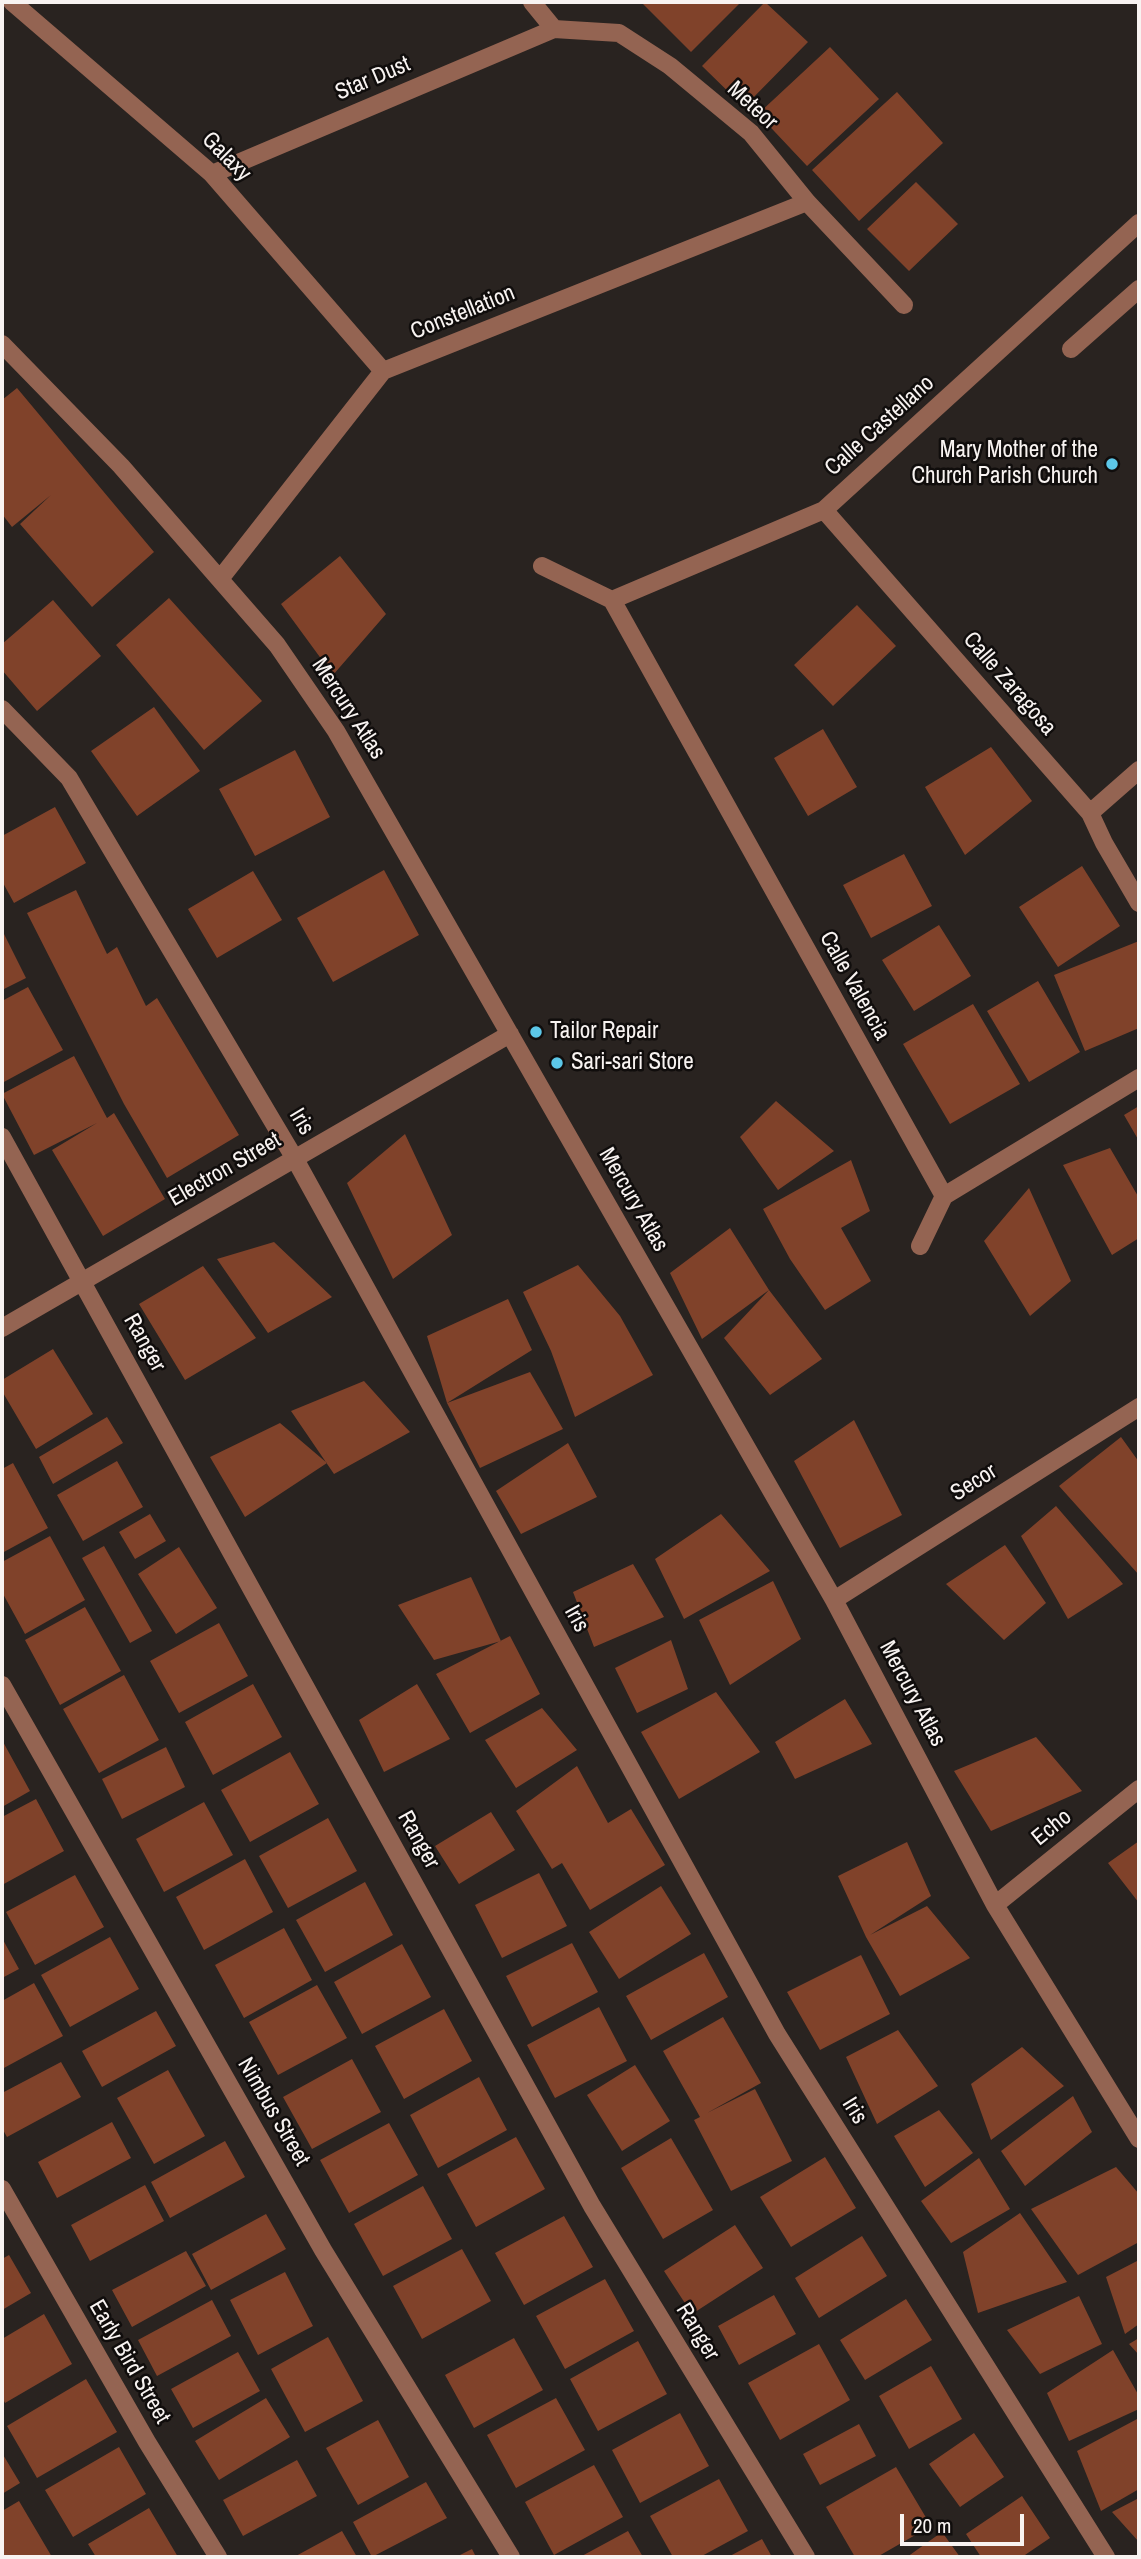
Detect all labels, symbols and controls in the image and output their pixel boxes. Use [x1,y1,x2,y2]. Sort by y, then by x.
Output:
street label: Star Dust [331,51,415,107]
street label: Meteor [721,76,783,136]
street label: Galaxy [195,126,257,188]
street label: Constellation [407,280,519,346]
street label: Calle Castellano [820,370,940,482]
place label: Mary Mother of the Church Parish Church [911,437,1098,491]
marker: Mary Mother of the Church Parish Church [1104,456,1120,472]
street label: Calle Zaragosa [957,627,1061,741]
street label: Mercury Atlas [305,653,391,765]
street label: Calle Valencia [813,927,895,1045]
place label: Tailor Repair [550,1018,658,1046]
marker: Tailor Repair [528,1024,544,1040]
place label: Sari-sari Store [571,1049,694,1077]
marker: Sari-sari Store [549,1055,565,1071]
street label: Iris [282,1104,320,1140]
street label: Electron Street [164,1127,286,1213]
street label: Mercury Atlas [592,1143,674,1257]
street label: Ranger [117,1309,171,1377]
street label: Secor [946,1458,1002,1508]
street label: Iris [558,1601,594,1637]
street label: Mercury Atlas [873,1637,951,1751]
street label: Echo [1027,1804,1077,1852]
street label: Ranger [391,1806,445,1874]
street label: Nimbus Street [231,2053,315,2171]
street label: Iris [835,2093,873,2129]
street label: Early Bird Street [82,2295,176,2429]
street label: Ranger [669,2298,725,2366]
scale bar [903,2500,1027,2544]
text: 20 m [913,2511,951,2540]

